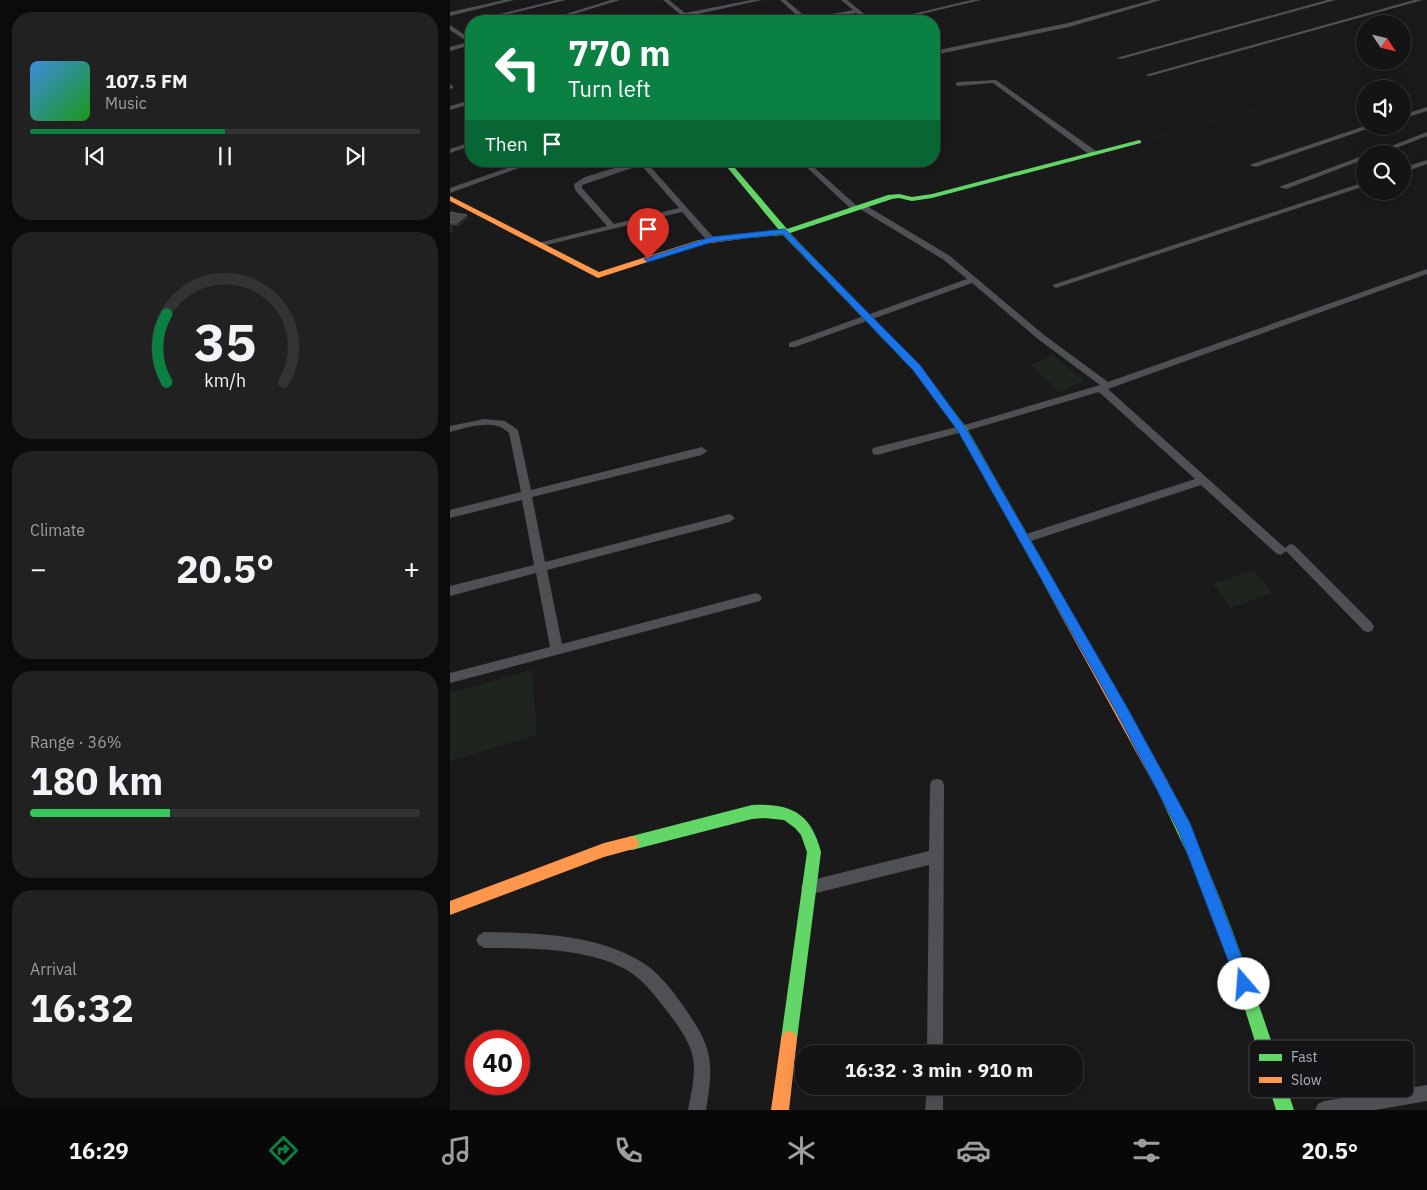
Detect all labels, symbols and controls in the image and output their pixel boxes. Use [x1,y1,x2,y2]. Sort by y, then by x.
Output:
north arrow [1356,15,1411,70]
map controls [1356,15,1411,200]
text: 770 m [568,30,671,76]
icon: left [485,35,550,100]
text: 107.5 FM [105,69,188,93]
text: Turn left [568,74,651,103]
button: sound [1356,80,1411,135]
text: Music [105,93,147,113]
icon: arrive [538,130,566,158]
text: Then [485,132,528,156]
icon: previous [81,142,109,170]
icon: pause [211,142,239,170]
icon: next [341,142,369,170]
button: search [1356,145,1411,200]
pin [627,208,669,259]
icon: arrive [634,215,662,243]
text: 35 [194,308,256,375]
text: km/h [204,369,246,392]
text: Climate [30,520,85,540]
text: 20.5° [176,544,274,593]
text: − [30,550,47,587]
text: + [403,550,420,587]
text: Range · 36% [30,732,122,752]
text: 180 km [30,756,163,805]
position arrow [1217,957,1269,1009]
text: Arrival [30,959,77,979]
text: 16:32 [30,983,134,1032]
speed limit sign: 40 [465,1030,530,1095]
legend [1249,1040,1414,1098]
text: Fast [1291,1048,1317,1066]
text: 16:32 · 3 min · 910 m [845,1058,1033,1082]
text: Slow [1291,1071,1322,1089]
icon: directions [266,1133,301,1168]
icon: music [439,1133,474,1168]
icon: phone [611,1133,646,1168]
icon: climate [784,1133,819,1168]
icon: car [956,1133,991,1168]
icon: filters [1129,1133,1164,1168]
text: 16:29 [69,1136,129,1165]
text: 20.5° [1301,1136,1358,1165]

